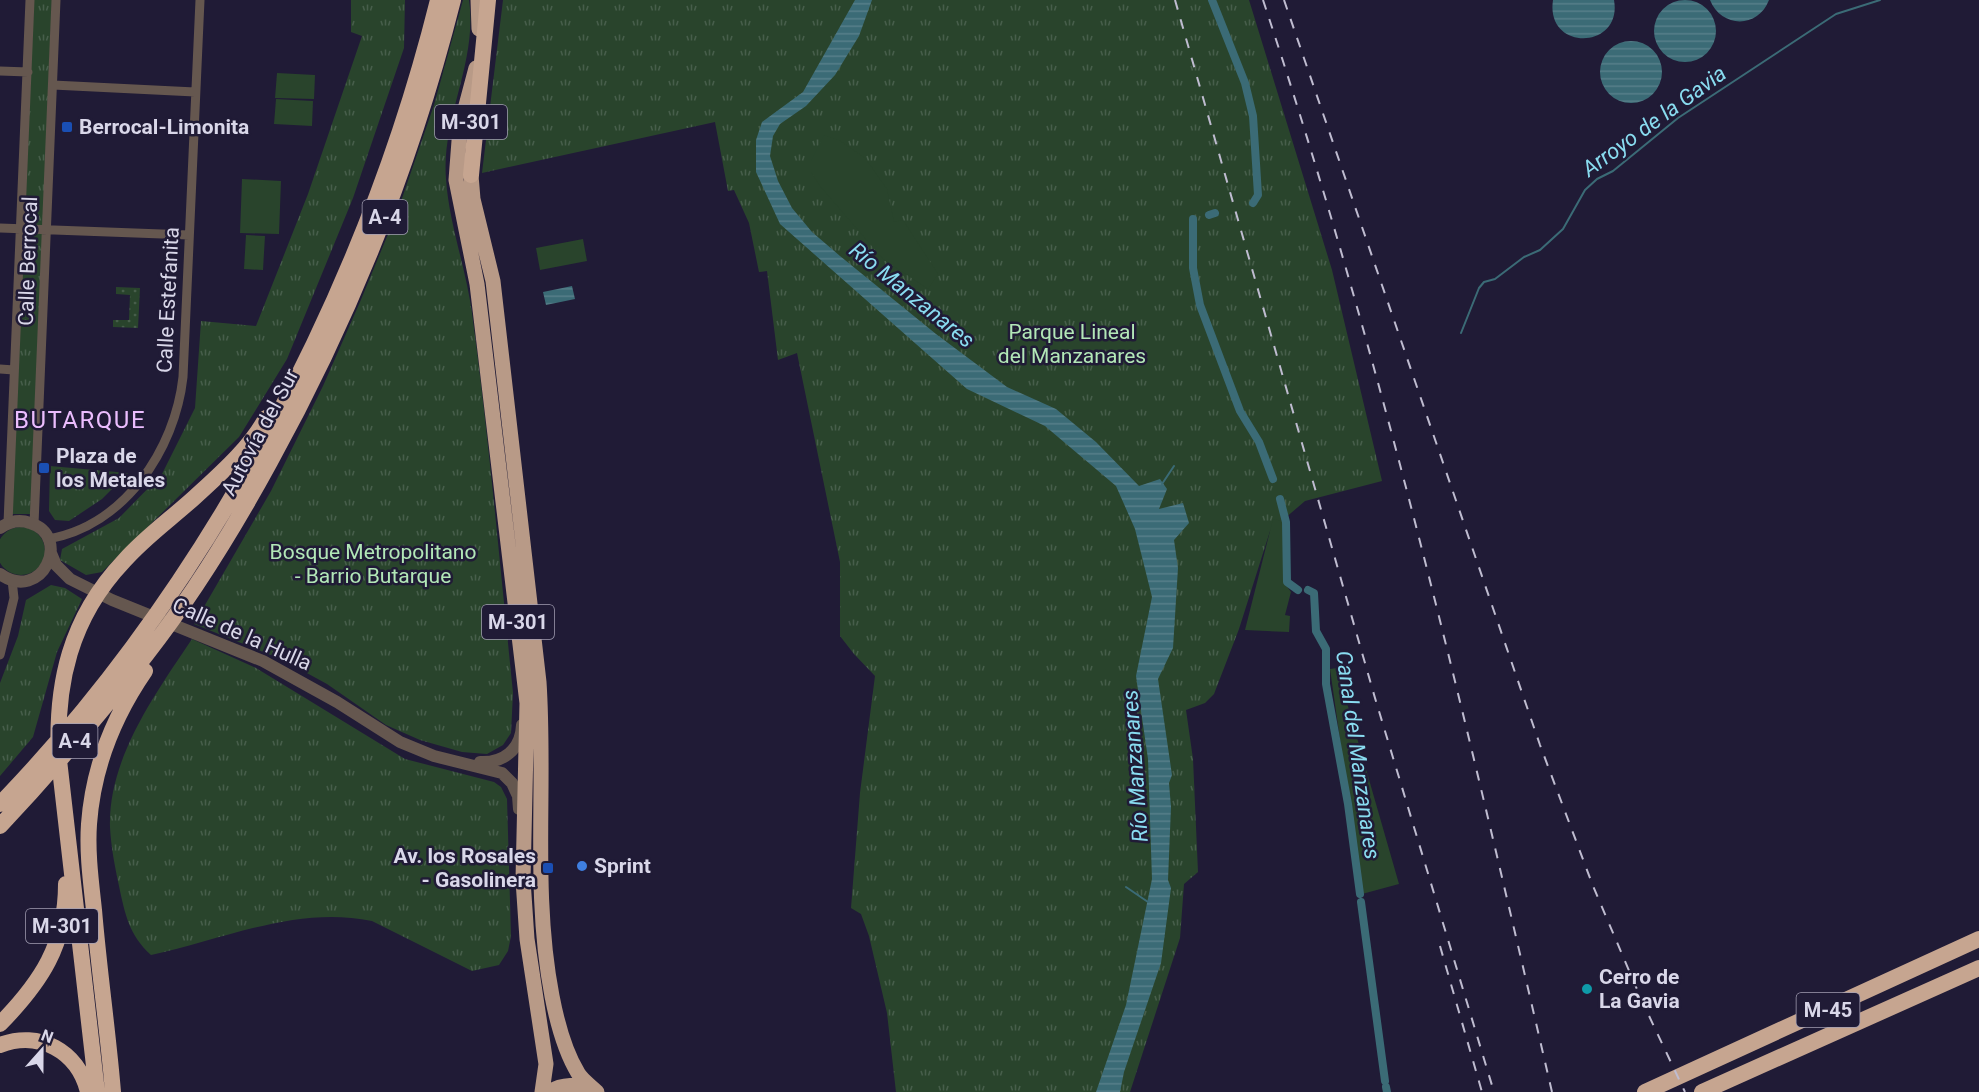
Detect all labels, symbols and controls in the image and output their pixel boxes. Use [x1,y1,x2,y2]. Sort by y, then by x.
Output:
water label: Arroyo de la Gavia [1576,60,1731,182]
road number: M-301 [435,105,507,139]
place label: Berrocal-Limonita [79,115,249,139]
marker: Berrocal-Limonita [60,120,74,134]
street label: Calle Berrocal [14,196,42,326]
road number: A-4 [362,200,408,234]
street label: Calle Estefanita [152,226,184,374]
water label: Río Manzanares [845,237,979,353]
park label: Parque Lineal del Manzanares [998,320,1146,368]
street label: Autovía del Sur [217,365,303,499]
district label: BUTARQUE [14,406,146,434]
place label: Plaza de los Metales [56,444,165,492]
marker: Plaza de los Metales [37,461,51,475]
park label: Bosque Metropolitano - Barrio Butarque [270,540,476,588]
street label: Calle de la Hulla [169,593,315,675]
road number: M-301 [482,605,554,639]
water label: Canal del Manzanares [1331,649,1385,861]
water label: Río Manzanares [1117,689,1153,843]
road number: A-4 [52,724,98,758]
place label: Av. los Rosales - Gasolinera [394,844,536,892]
place label: Sprint [594,854,651,878]
marker: Sprint [575,859,589,873]
marker: Av. los Rosales - Gasolinera [541,861,555,875]
road number: M-301 [26,909,98,943]
place label: Cerro de La Gavia [1599,965,1680,1013]
marker: Cerro de La Gavia [1580,982,1594,996]
road number: M-45 [1796,993,1860,1027]
north arrow [12,1020,72,1080]
text: N [39,1026,56,1047]

